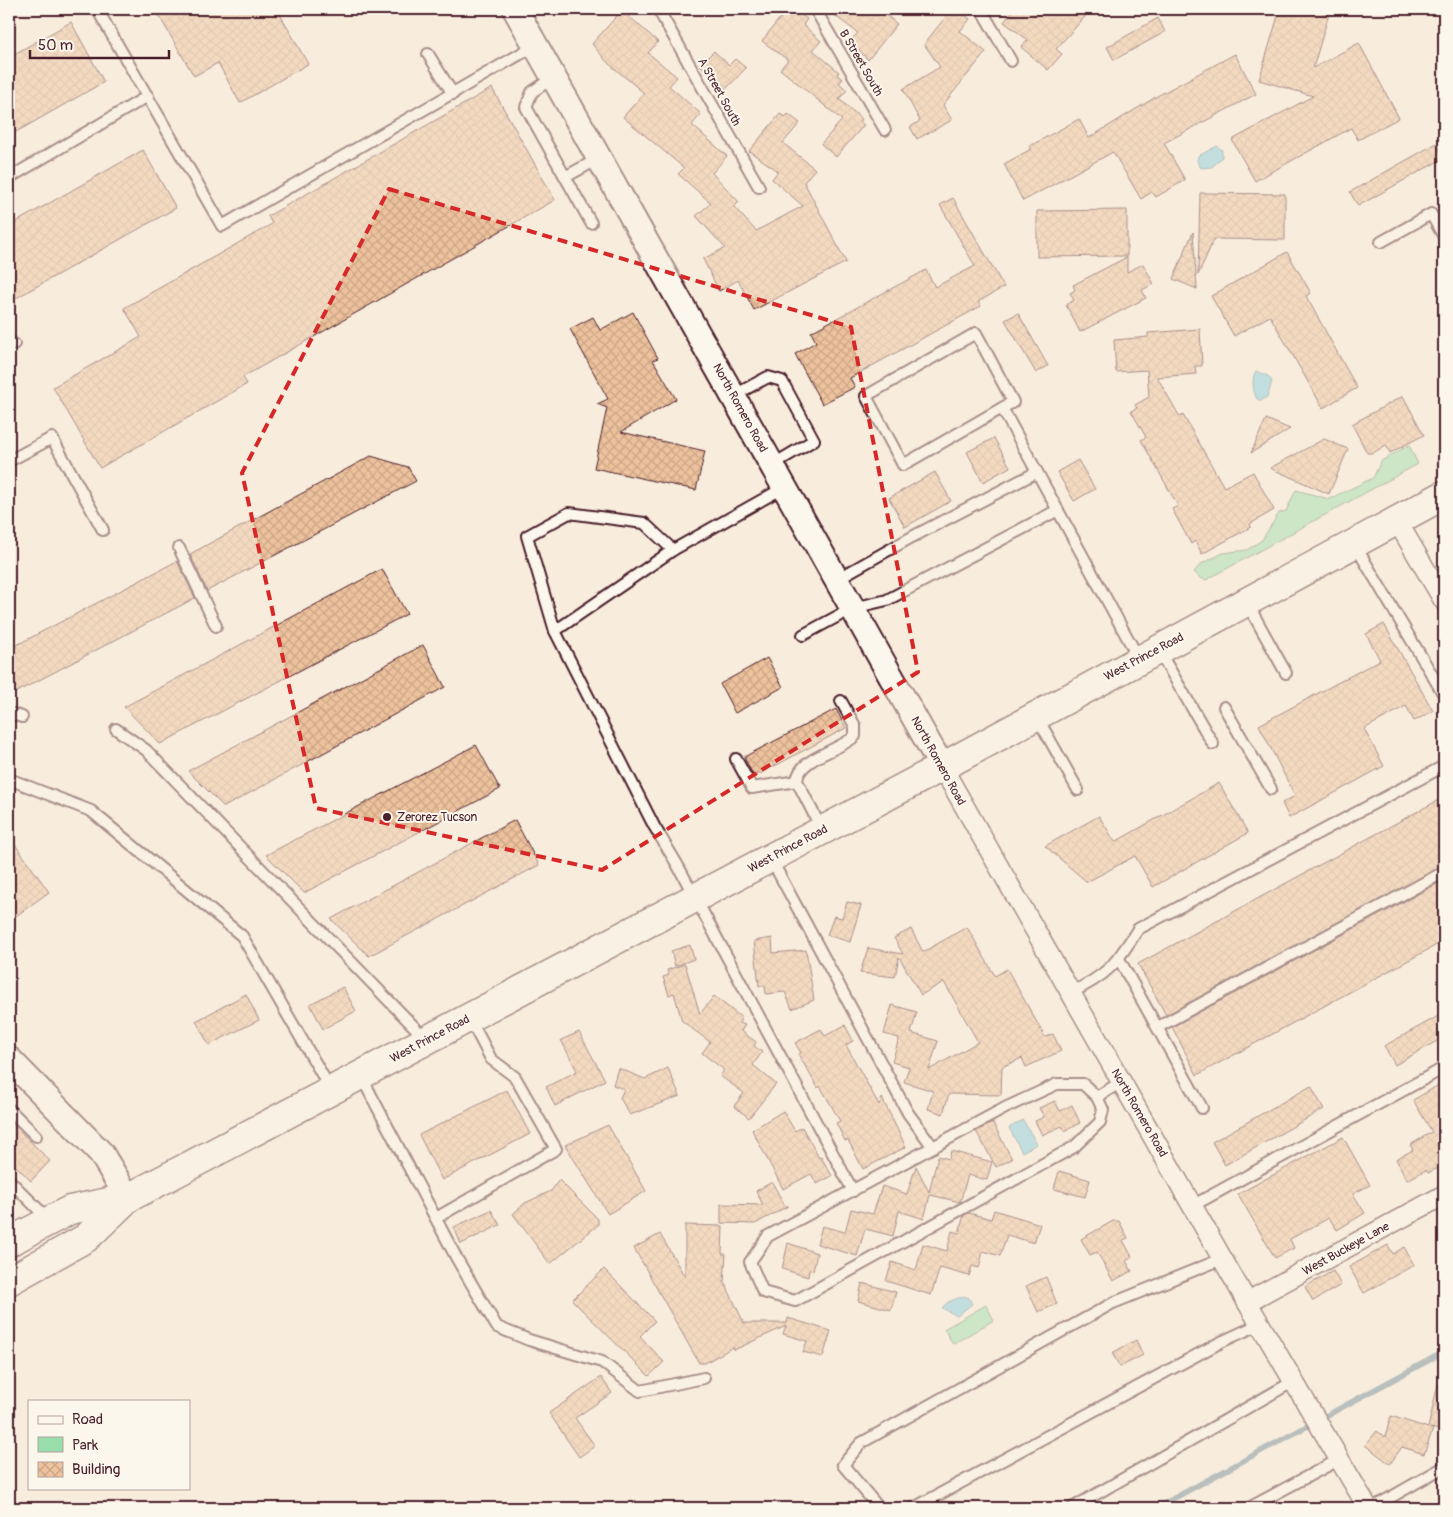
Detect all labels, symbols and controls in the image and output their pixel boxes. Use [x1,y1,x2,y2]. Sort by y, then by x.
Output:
street label: B Street South [836,27,886,99]
scale bar [30,28,169,60]
text: 50 m [38,36,73,55]
street label: A Street South [694,55,744,129]
street label: North Romero Road [709,361,771,455]
street label: West Prince Road [1102,630,1186,684]
street label: North Romero Road [907,714,969,808]
place label: Zerorez Tucson [397,810,478,825]
marker: Zerorez Tucson [381,811,393,823]
street label: West Prince Road [746,822,830,876]
street label: West Prince Road [388,1012,472,1066]
street label: North Romero Road [1108,1066,1170,1160]
street label: West Buckeye Lane [1300,1219,1392,1279]
legend [28,1400,190,1490]
text: Road [72,1410,103,1429]
text: Park [72,1436,99,1455]
text: Building [72,1460,120,1479]

